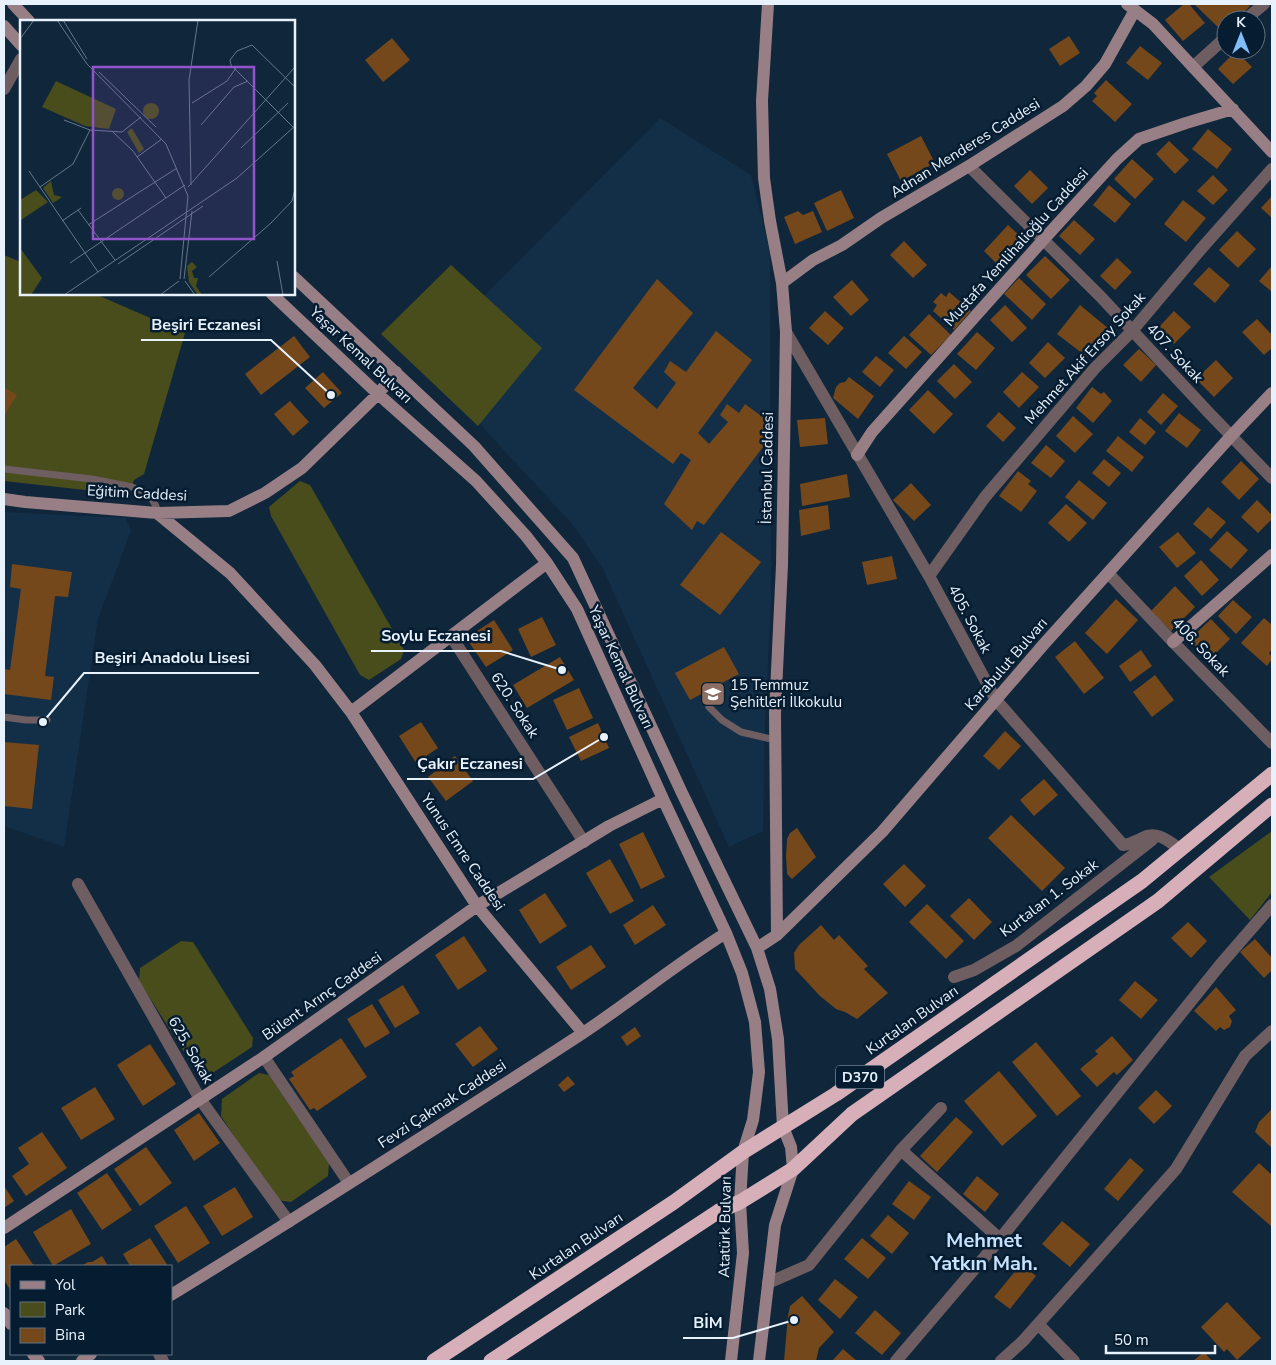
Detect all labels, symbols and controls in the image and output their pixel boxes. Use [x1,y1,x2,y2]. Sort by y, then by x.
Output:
north arrow [1216,10,1266,60]
text: K [1236,13,1246,32]
inset map [20,20,295,295]
street label: Adnan Menderes Caddesi [886,94,1044,202]
street label: Mustafa Yemlihalioğlu Caddesi [939,163,1093,331]
street label: Mehmet Akif Ersoy Sokak [1020,287,1150,428]
street label: Yaşar Kemal Bulvarı [305,301,417,408]
callout: Beşiri Eczanesi [141,309,271,340]
text: Beşiri Eczanesi [151,314,261,336]
street label: 407. Sokak [1142,319,1208,388]
street label: İstanbul Caddesi [756,412,778,524]
street label: Eğitim Caddesi [86,480,188,506]
street label: 405. Sokak [944,581,997,657]
street label: Yaşar Kemal Bulvarı [583,601,658,732]
street label: Karabulut Bulvarı [960,613,1052,715]
street label: 406. Sokak [1168,613,1234,681]
callout: Soylu Eczanesi [371,620,501,651]
text: Soylu Eczanesi [381,625,491,647]
callout: Beşiri Anadolu Lisesi [84,642,259,673]
text: Beşiri Anadolu Lisesi [94,647,250,669]
street label: 620. Sokak [486,668,544,742]
place label: 15 Temmuz Şehitleri İlkokulu [730,675,842,712]
school or university icon: 15 Temmuz Şehitleri İlkokulu [700,681,726,707]
callout: Çakır Eczanesi [407,748,533,779]
text: Çakır Eczanesi [417,753,523,775]
street label: Yunus Emre Caddesi [416,789,510,914]
street label: Kurtalan 1. Sokak [996,854,1103,942]
street label: Bülent Arınç Caddesi [258,947,386,1045]
street label: Kurtalan Bulvarı [862,981,962,1059]
street label: 625. Sokak [164,1013,219,1088]
street label: Fevzi Çakmak Caddesi [374,1055,510,1153]
road number: D370 [836,1066,884,1088]
street label: Atatürk Bulvarı [714,1176,736,1278]
street label: Kurtalan Bulvarı [525,1207,627,1285]
district label: Mehmet Yatkın Mah. [929,1227,1038,1277]
legend [10,1265,172,1355]
text: Yol [54,1275,76,1295]
text: Park [55,1300,85,1320]
callout: BİM [683,1307,733,1338]
text: BİM [693,1312,723,1334]
scale bar [1106,1322,1215,1354]
text: Bina [55,1325,85,1345]
text: 50 m [1114,1330,1149,1350]

